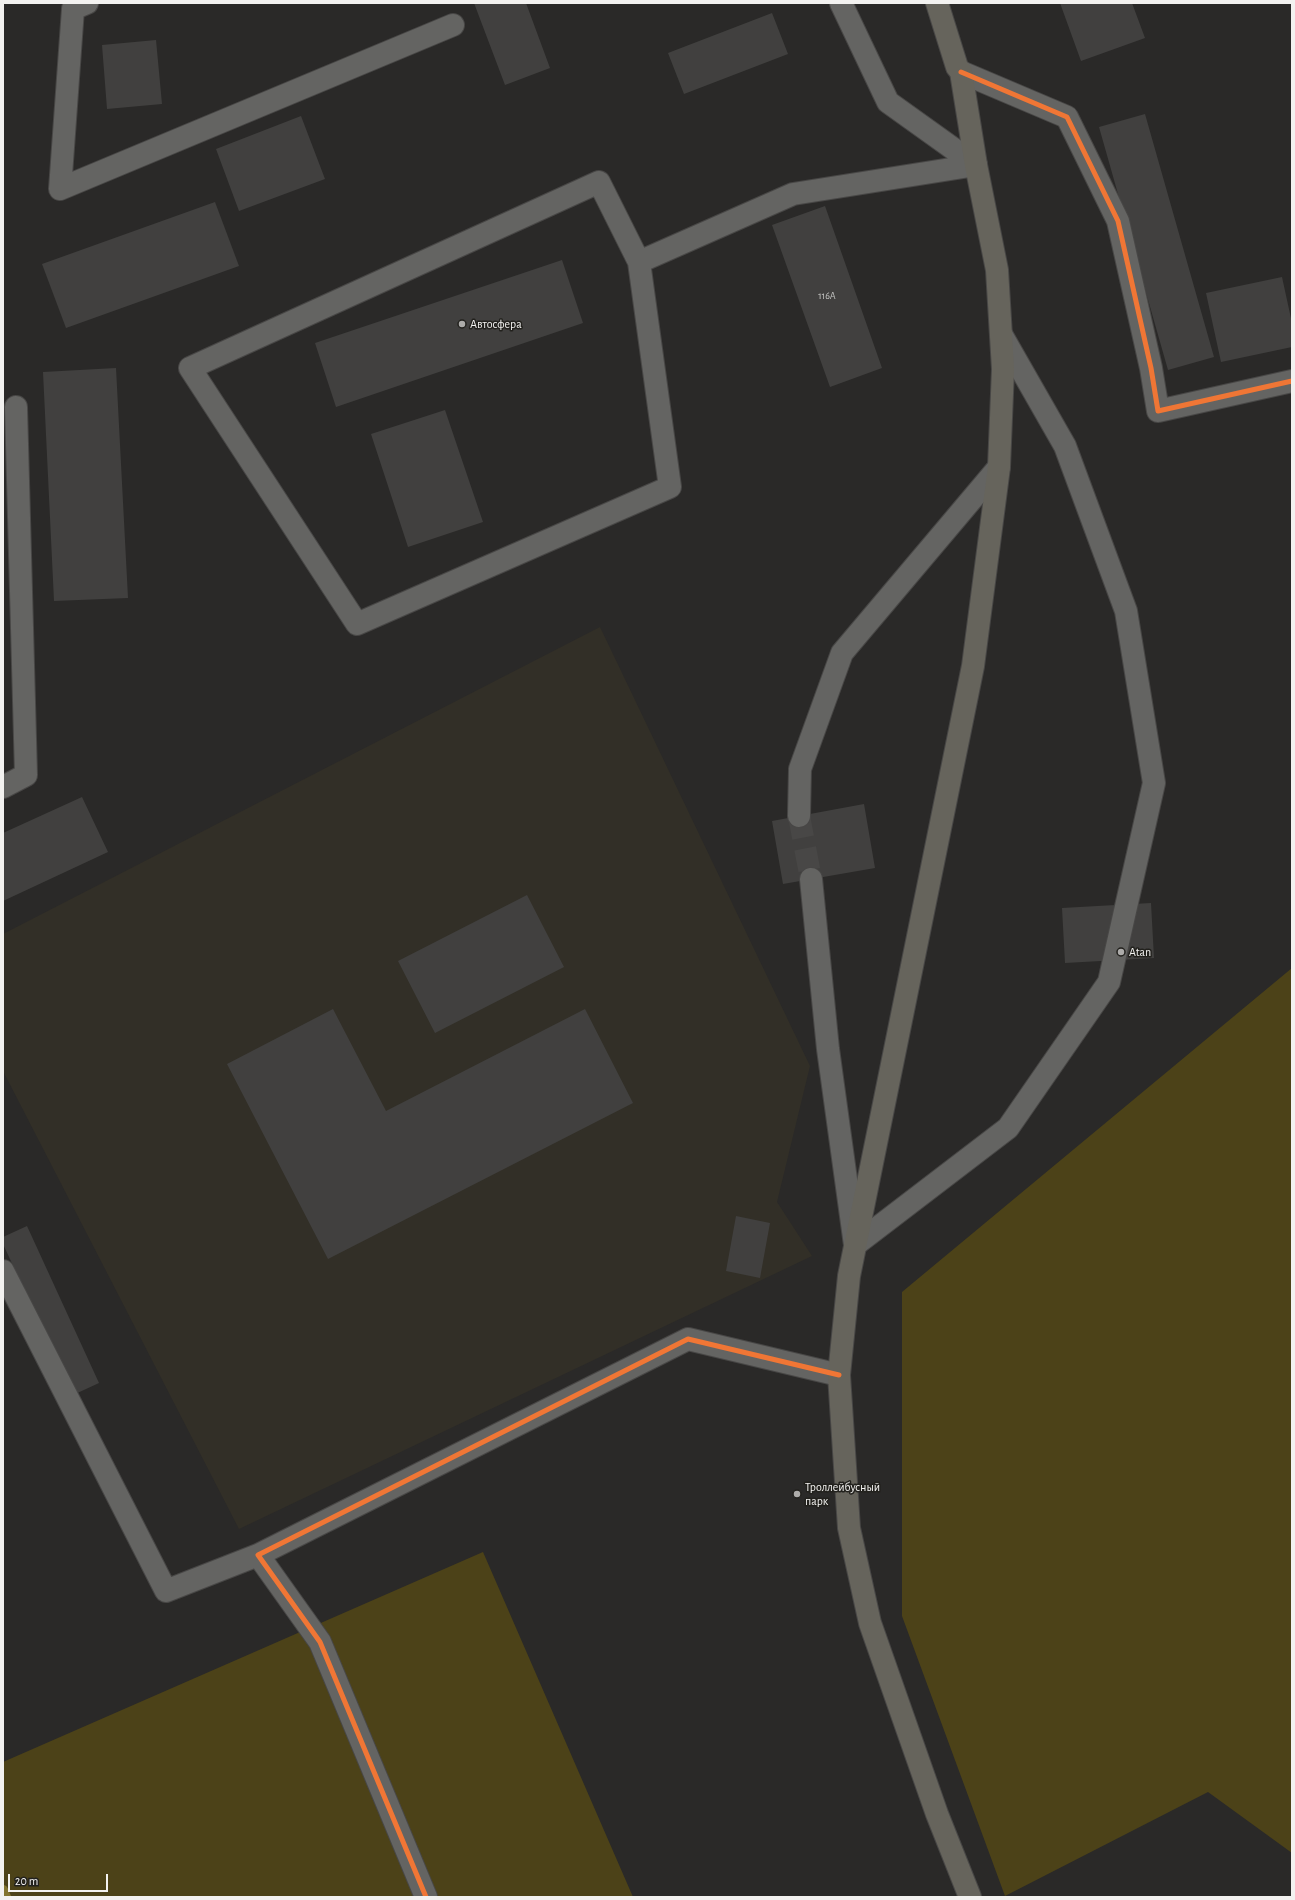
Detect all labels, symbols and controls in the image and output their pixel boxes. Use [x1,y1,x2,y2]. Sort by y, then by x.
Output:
house number: 116А [818,290,836,302]
place label: Автосфера [470,317,522,331]
marker: Автосфера [457,319,467,329]
place label: Atan [1129,945,1151,959]
marker: Atan [1116,947,1126,957]
place label: Троллейбусный парк [805,1480,880,1508]
marker: Троллейбусный парк [792,1489,802,1499]
scale bar [10,1866,110,1892]
text: 20 m [15,1875,38,1887]

